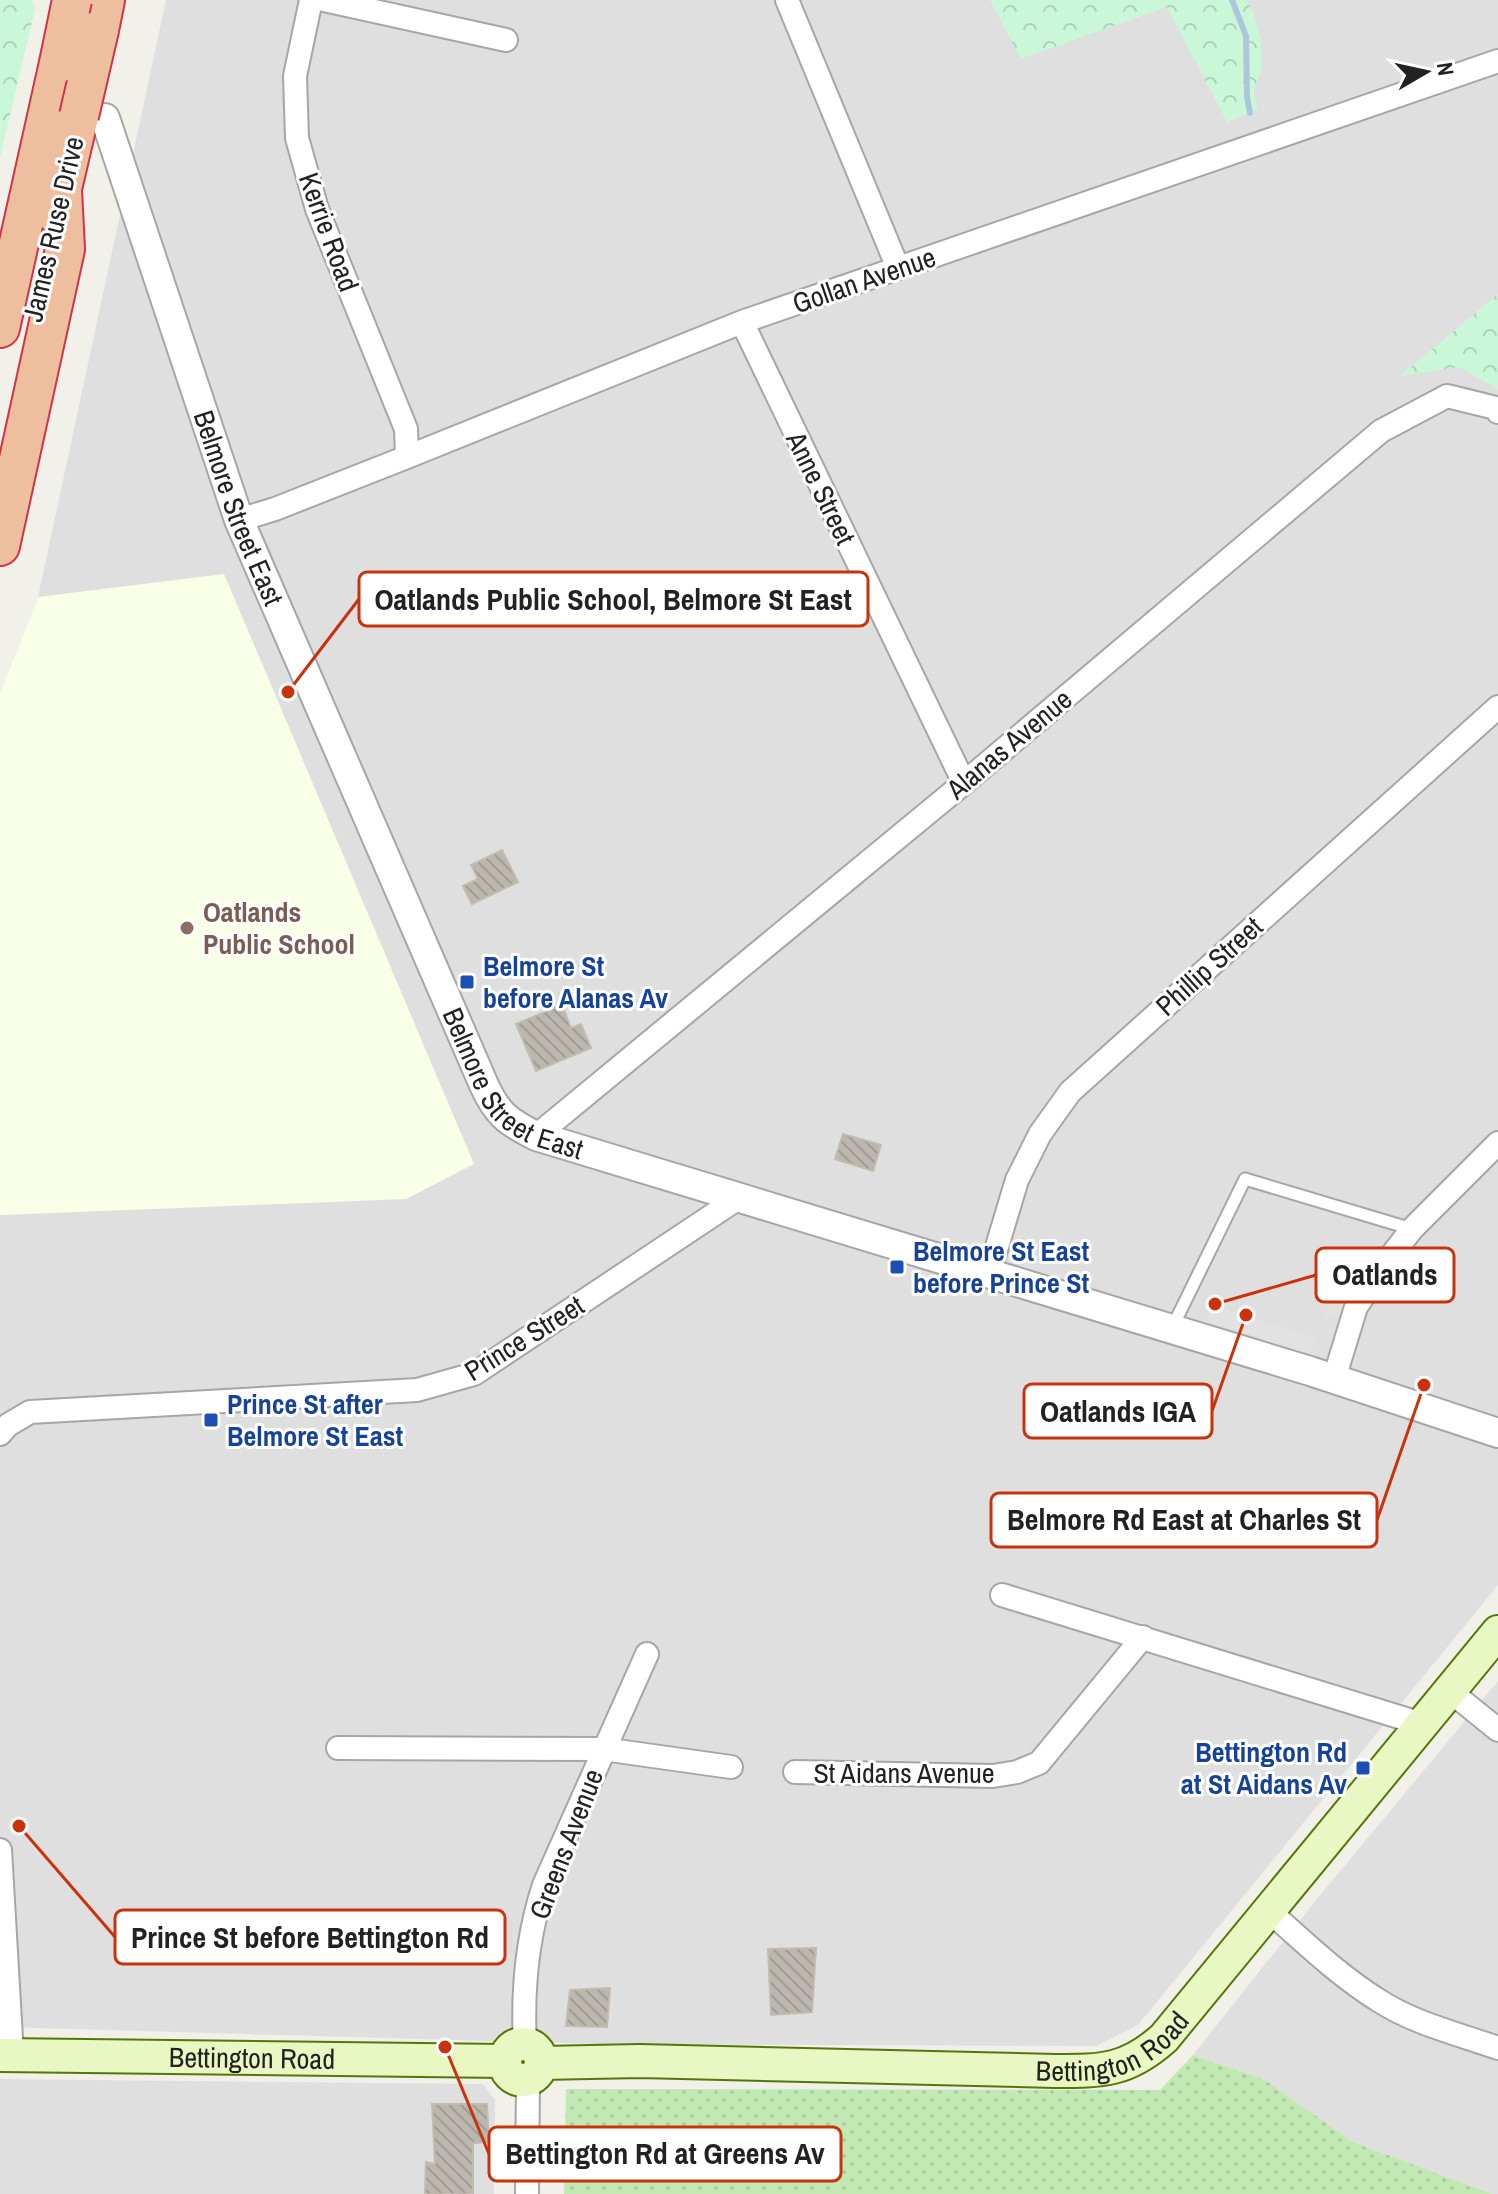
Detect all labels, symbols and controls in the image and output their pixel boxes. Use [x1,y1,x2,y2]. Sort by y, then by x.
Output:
north arrow [1386,32,1466,112]
text: N [1430,60,1462,78]
street label: James Ruse Drive [13,133,93,325]
street label: Kerrie Road [290,167,368,297]
street label: Gollan Avenue [787,238,941,322]
street label: Belmore Street East [185,405,293,611]
street label: Anne Street [777,424,865,551]
callout: Oatlands Public School, Belmore St East [359,572,868,626]
text: Oatlands Public School, Belmore St East [374,579,852,619]
street label: Alanas Avenue [937,680,1080,808]
place label: Oatlands Public School [203,893,355,963]
street label: Phillip Street [1147,908,1271,1024]
marker: Oatlands Public School [178,919,196,937]
place label: Belmore St before Alanas Av [483,947,668,1017]
marker: Belmore St before Alanas Av [458,973,476,991]
street label: Belmore Street East [434,1002,588,1168]
place label: Belmore St East before Prince St [913,1232,1089,1302]
callout: Oatlands [1316,1248,1454,1302]
text: Oatlands [1332,1254,1438,1294]
marker: Belmore St East before Prince St [888,1258,906,1276]
street label: Prince Street [457,1286,591,1390]
callout: Oatlands IGA [1024,1384,1212,1438]
place label: Prince St after Belmore St East [227,1385,403,1455]
text: Oatlands IGA [1040,1391,1196,1431]
marker: Prince St after Belmore St East [202,1411,220,1429]
callout: Belmore Rd East at Charles St [991,1493,1377,1547]
text: Belmore Rd East at Charles St [1007,1499,1361,1539]
place label: Bettington Rd at St Aidans Av [1181,1733,1347,1803]
street label: St Aidans Avenue [814,1754,994,1792]
marker: Bettington Rd at St Aidans Av [1354,1759,1372,1777]
street label: Greens Avenue [520,1763,612,1925]
callout: Prince St before Bettington Rd [115,1910,505,1964]
text: Prince St before Bettington Rd [131,1917,489,1957]
street label: Bettington Road [1035,2003,1197,2090]
street label: Bettington Road [169,2038,335,2078]
callout: Bettington Rd at Greens Av [489,2127,841,2181]
text: Bettington Rd at Greens Av [505,2133,825,2173]

